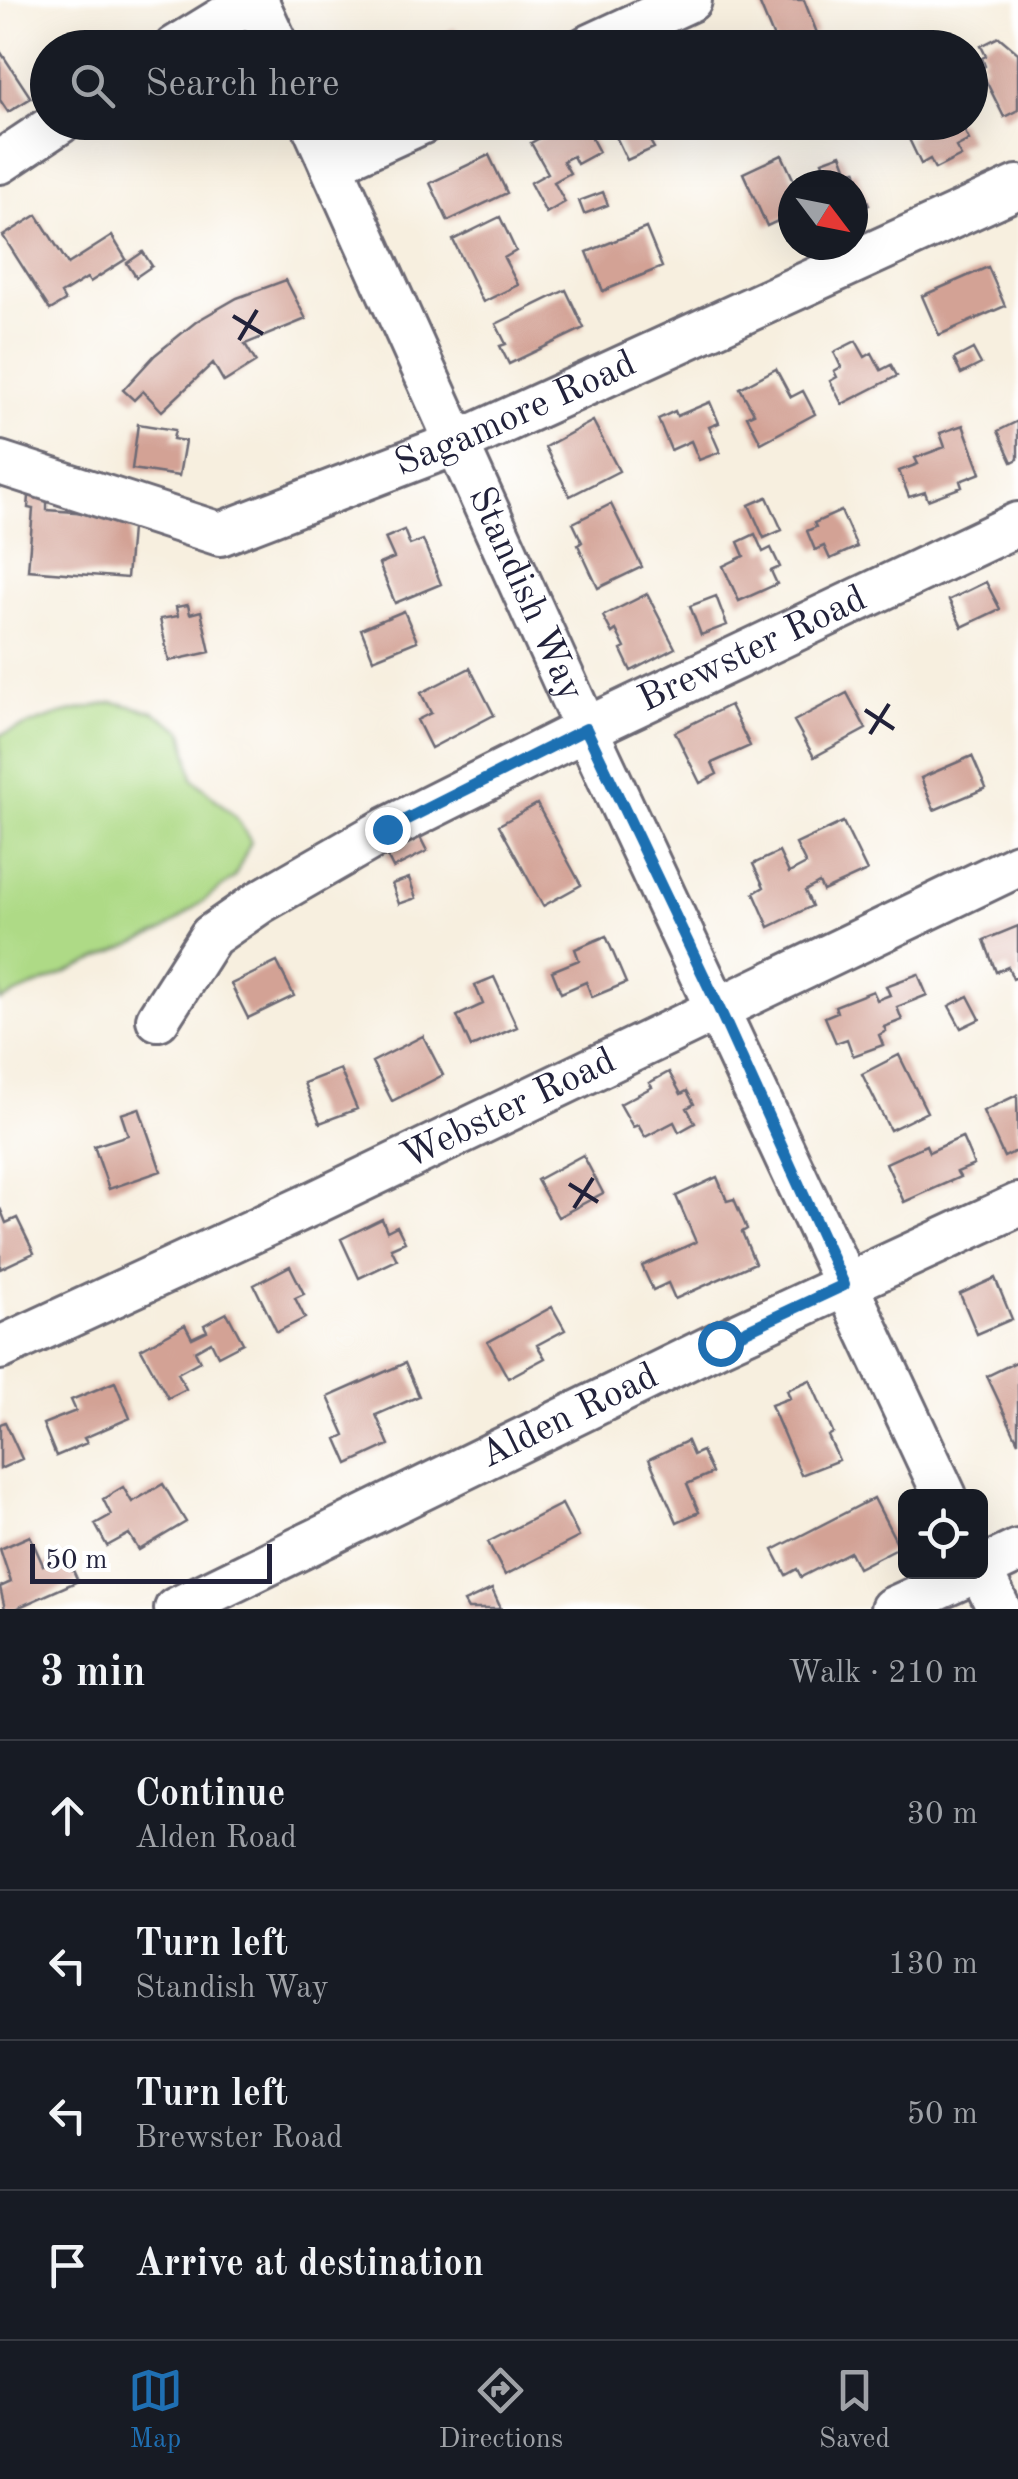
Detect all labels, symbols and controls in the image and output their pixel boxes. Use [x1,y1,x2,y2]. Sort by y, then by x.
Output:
search box [30,30,988,140]
icon: search [65,58,120,113]
text: Search here [145,66,340,104]
north arrow [778,170,868,260]
street label: Sagamore Road [390,345,642,484]
street label: Standish Way [460,482,590,707]
street label: Brewster Road [633,580,873,720]
route end [365,807,411,853]
street label: Webster Road [396,1042,622,1177]
route start [698,1321,744,1367]
street label: Alden Road [475,1357,664,1476]
map controls [898,1489,988,1579]
button: locate [898,1489,988,1579]
scale bar [30,1539,272,1584]
text: 50 m [45,1547,108,1575]
text: 3 min [40,1653,146,1695]
text: Walk · 210 m [788,1658,978,1690]
text: Continue [135,1776,285,1814]
icon: ahead [40,1788,95,1843]
text: 30 m [907,1799,978,1831]
text: Alden Road [135,1823,297,1855]
text: Turn left [135,1926,288,1964]
icon: left [40,1938,95,1993]
text: 130 m [888,1949,978,1981]
text: Standish Way [135,1973,329,2005]
text: Turn left [135,2076,288,2114]
icon: left [40,2088,95,2143]
text: 50 m [907,2099,978,2131]
text: Brewster Road [135,2123,343,2155]
icon: arrive [40,2238,95,2293]
text: Arrive at destination [135,2246,484,2284]
tab: Map [128,2363,183,2458]
tab: Directions [439,2363,563,2458]
tab: Saved [819,2363,890,2458]

